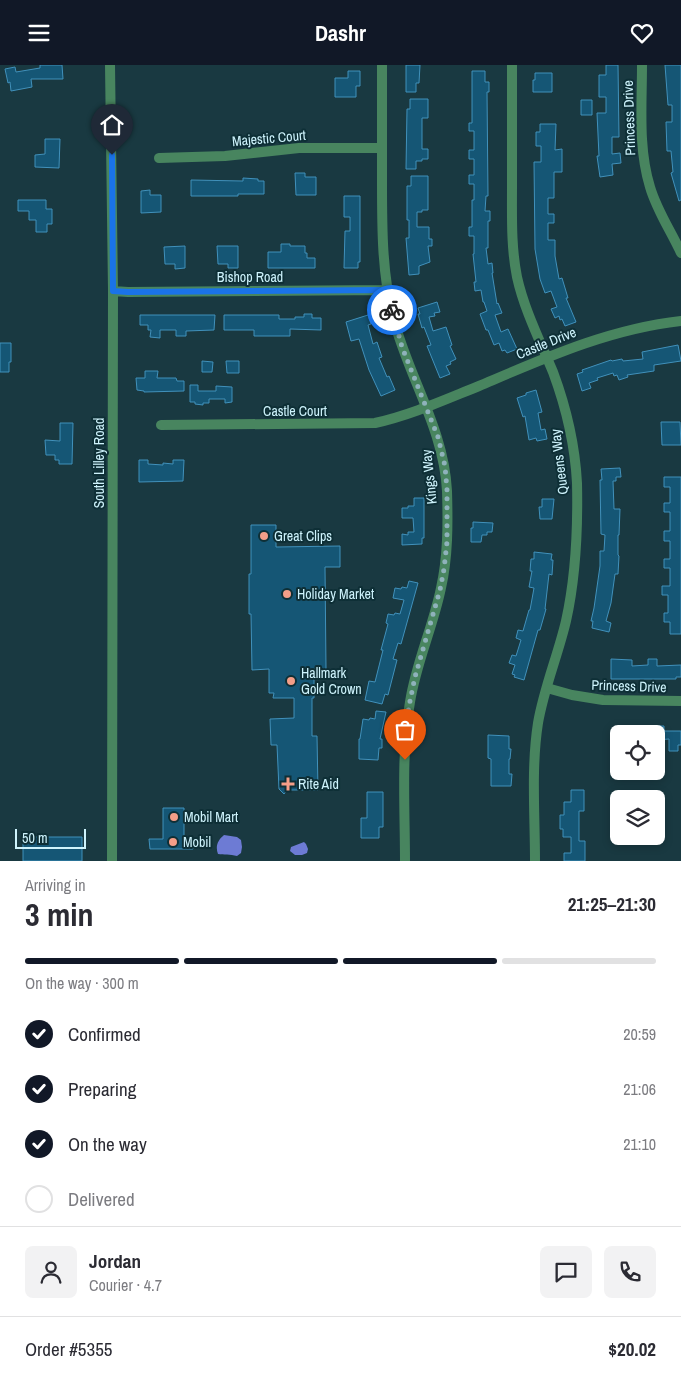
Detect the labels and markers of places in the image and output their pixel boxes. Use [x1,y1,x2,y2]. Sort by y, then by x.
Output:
pin [91,104,133,155]
place label: Great Clips [274,527,332,545]
marker: Great Clips [258,530,270,542]
place label: Holiday Market [297,585,374,603]
marker: Holiday Market [281,588,293,600]
place label: Hallmark Gold Crown [301,664,362,698]
marker: Hallmark Gold Crown [285,675,297,687]
pin [384,709,426,760]
place label: Rite Aid [298,775,339,793]
marker: Rite Aid [282,778,294,790]
place label: Mobil Mart [184,808,238,826]
marker: Mobil Mart [168,811,180,823]
place label: Mobil [183,833,211,851]
marker: Mobil [167,836,179,848]

